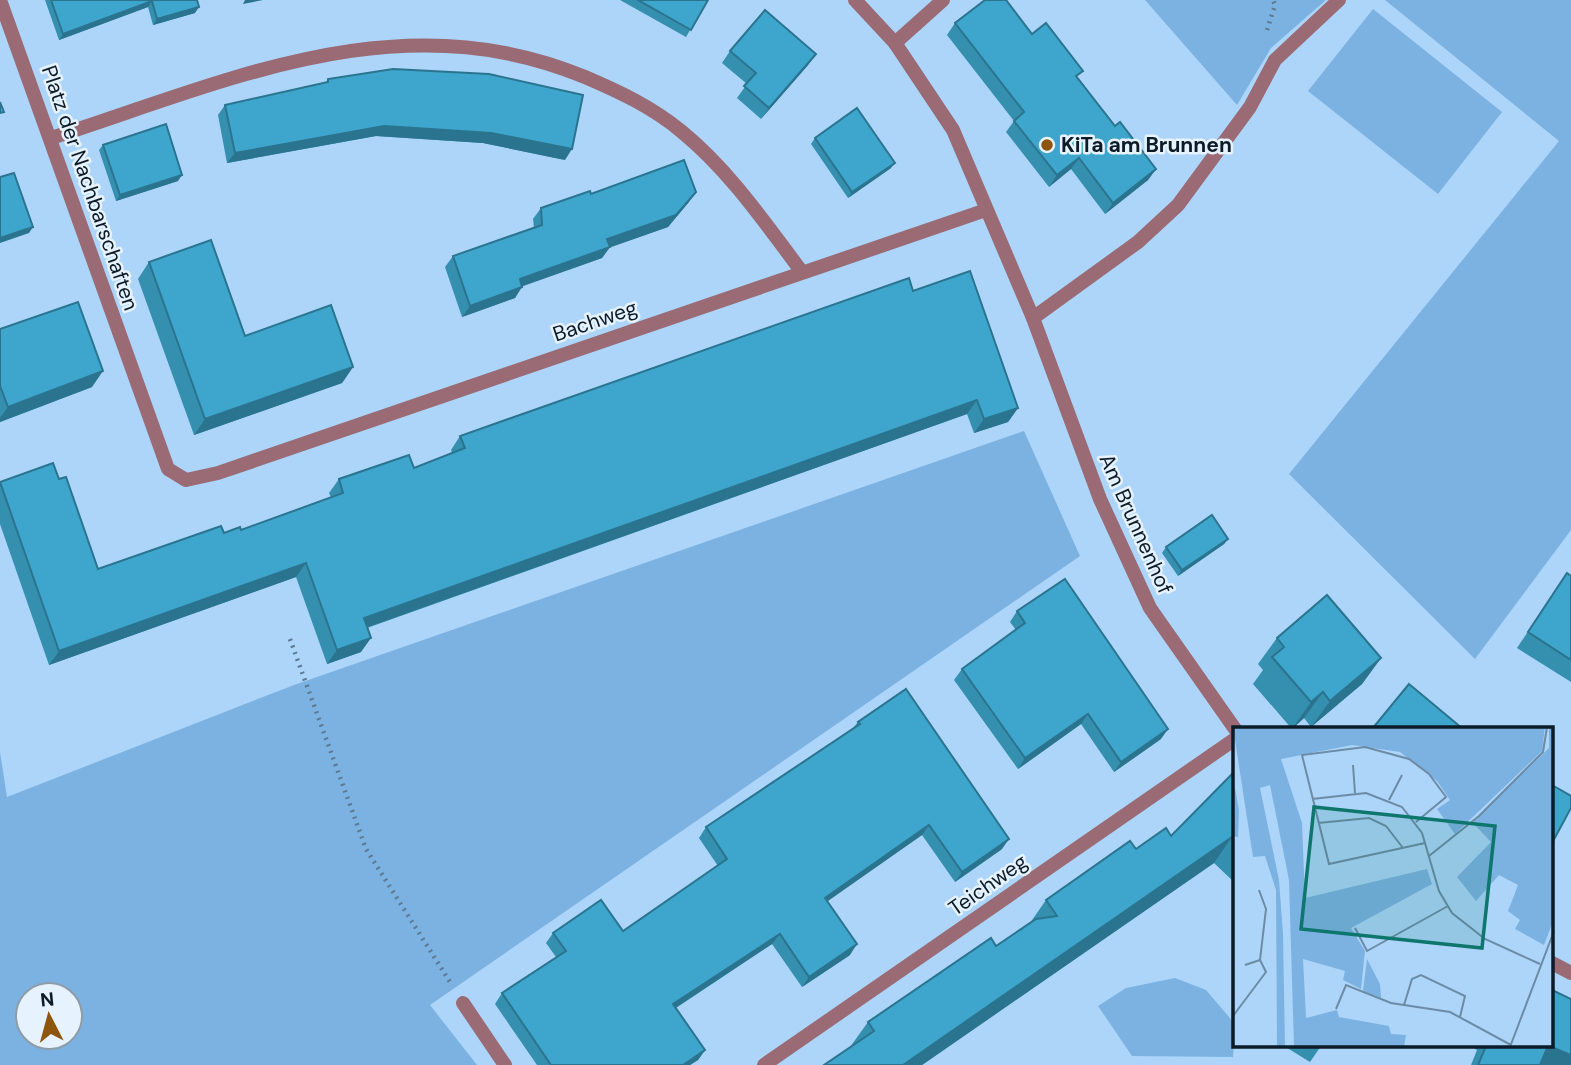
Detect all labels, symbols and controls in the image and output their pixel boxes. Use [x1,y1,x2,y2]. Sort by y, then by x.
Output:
street label: Platz der Nachbarschaften [35,62,145,314]
place label: KiTa am Brunnen [1061,131,1232,159]
marker: KiTa am Brunnen [1039,137,1055,153]
street label: Bachweg [549,293,641,348]
street label: Am Brunnenhof [1093,450,1179,598]
inset map [1233,727,1554,1048]
street label: Teichweg [943,848,1033,922]
north arrow [14,981,84,1051]
text: N [39,986,55,1013]

